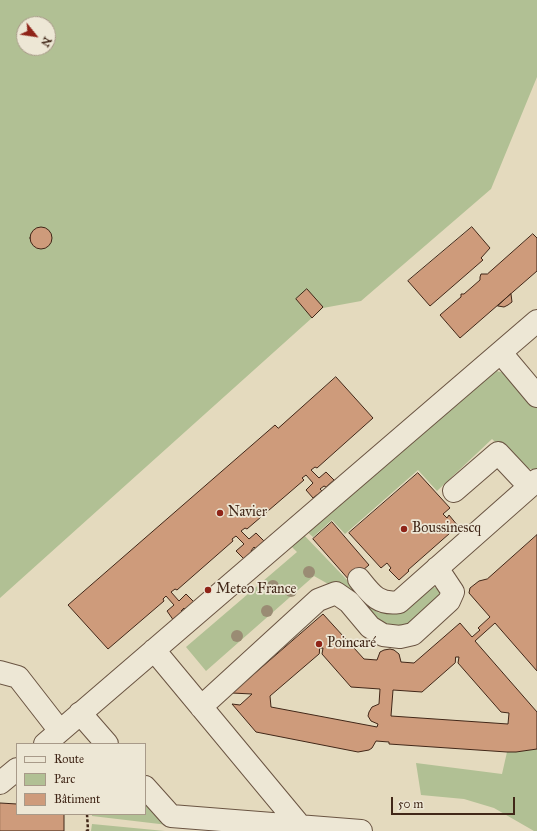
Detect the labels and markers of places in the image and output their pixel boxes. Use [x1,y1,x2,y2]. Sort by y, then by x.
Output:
place label: Navier [228,505,267,521]
marker: Navier [215,508,225,518]
place label: Boussinescq [412,521,481,537]
marker: Boussinescq [399,524,409,534]
place label: Meteo France [216,582,296,598]
marker: Meteo France [203,585,213,595]
place label: Poincaré [327,636,376,652]
marker: Poincaré [314,639,324,649]

